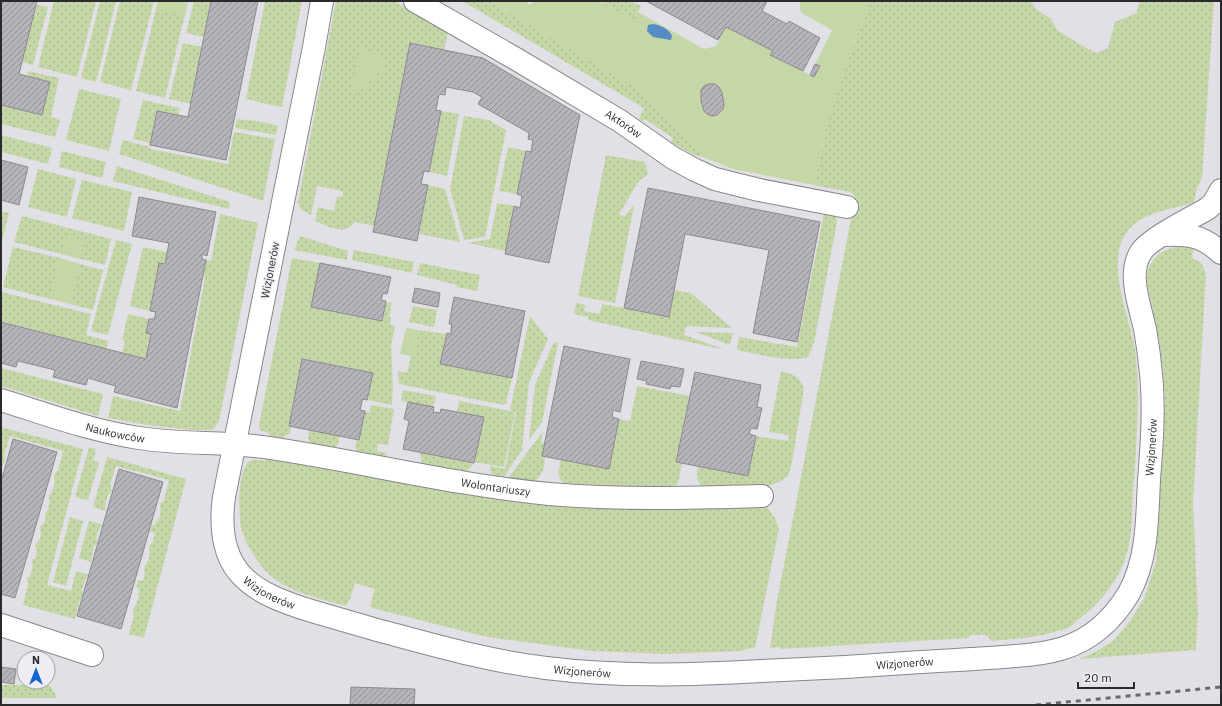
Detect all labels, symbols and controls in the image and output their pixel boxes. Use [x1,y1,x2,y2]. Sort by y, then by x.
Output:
street label: Aktorów [603,107,645,141]
street label: Wizjonerów [258,240,282,300]
street label: Wizjonerów [1142,418,1160,476]
street label: Naukowców [84,420,146,446]
street label: Wolontariuszy [460,475,532,499]
street label: Wizjonerów [240,573,298,612]
north arrow [16,650,56,690]
text: N [32,653,40,667]
street label: Wizjonerów [876,654,934,672]
street label: Wizjonerów [553,662,612,680]
scale bar [1078,664,1134,690]
text: 20 m [1084,670,1112,685]

